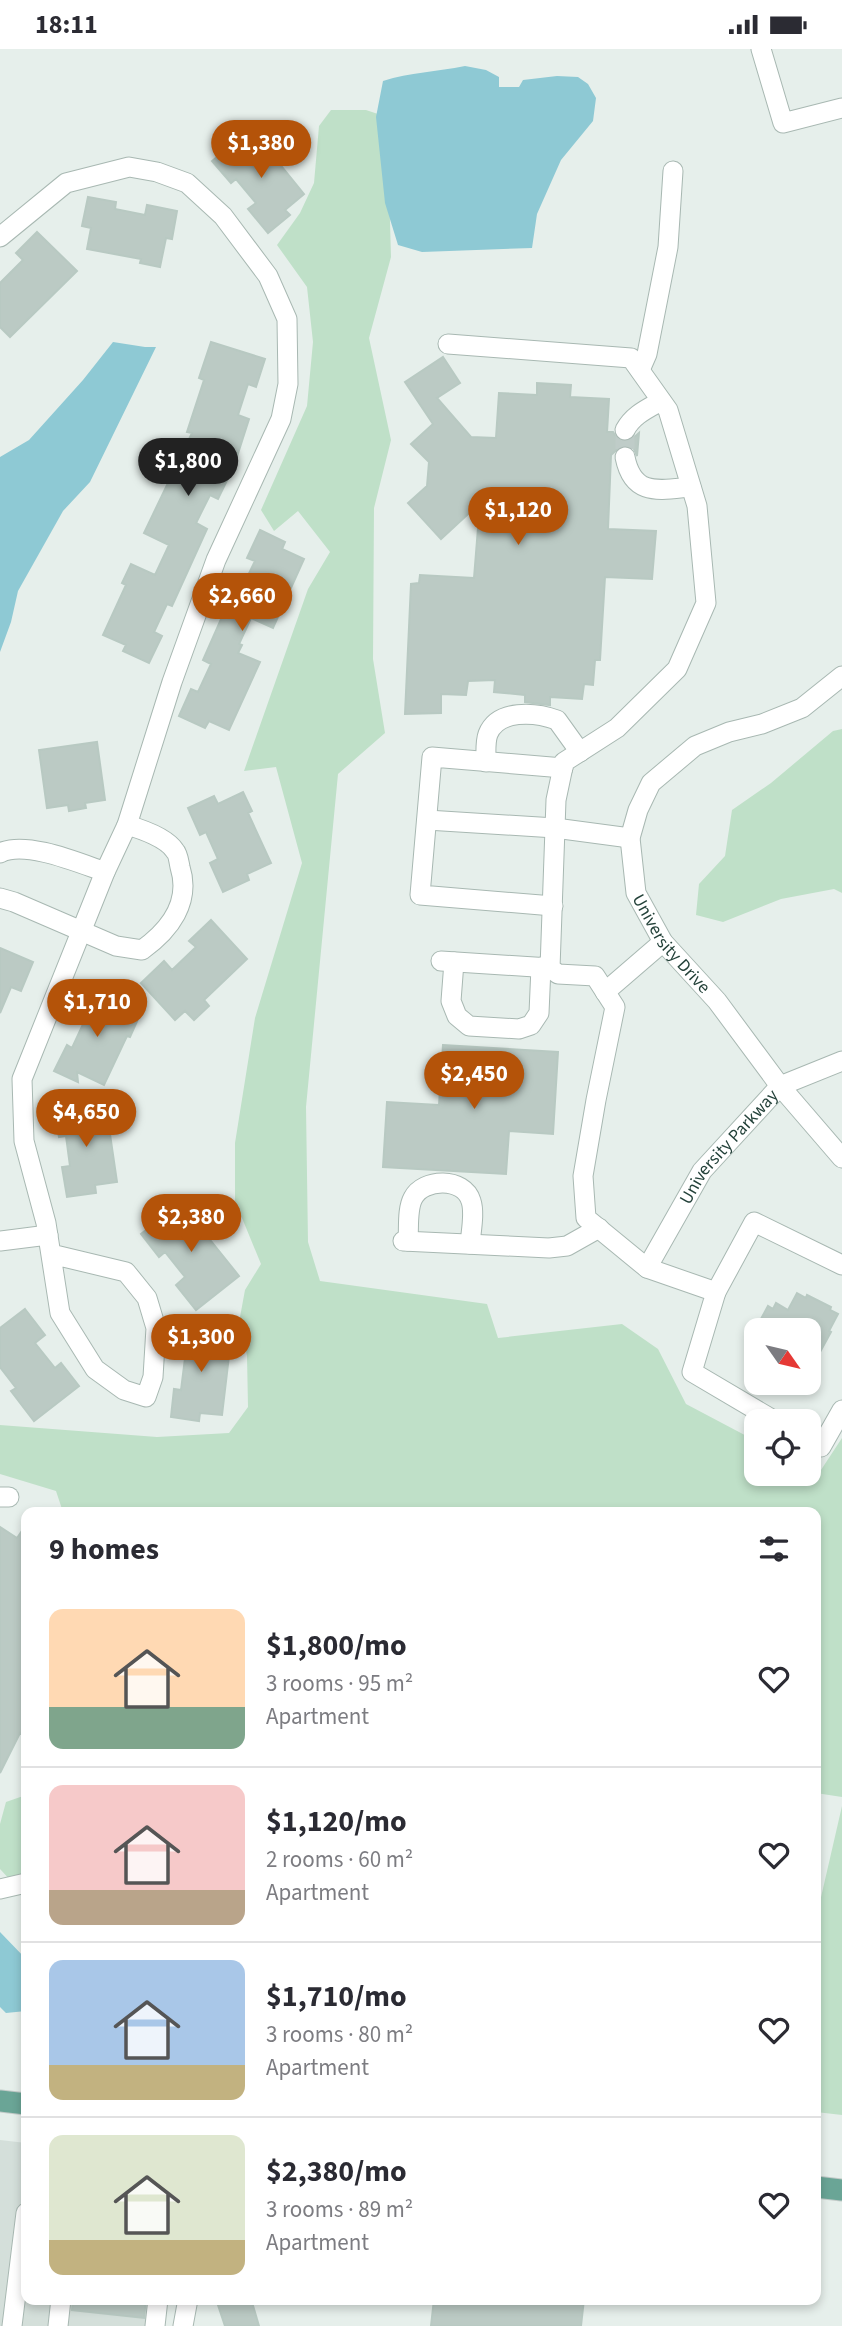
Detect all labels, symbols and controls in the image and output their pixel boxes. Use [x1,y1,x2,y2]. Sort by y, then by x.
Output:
text: 18:11 [35,6,98,43]
pin: $1,380 [204,121,318,180]
text: $1,380 [227,126,295,159]
pin: $1,800 [131,439,245,498]
text: $1,800 [154,444,222,477]
pin: $1,120 [461,487,575,547]
text: $1,120 [484,493,552,526]
pin: $2,660 [185,573,299,633]
text: $2,660 [208,579,276,612]
street label: University Drive [626,890,716,999]
pin: $1,710 [40,979,154,1039]
text: $1,710 [63,985,131,1018]
pin: $2,450 [417,1051,531,1111]
text: $2,450 [440,1057,508,1090]
street label: University Parkway [674,1083,784,1209]
pin: $4,650 [29,1089,143,1149]
text: $4,650 [52,1095,120,1128]
pin: $2,380 [134,1195,248,1254]
text: $2,380 [157,1200,225,1233]
pin: $1,300 [144,1315,258,1374]
north arrow [744,1318,821,1395]
map controls [744,1318,821,1486]
text: $1,300 [167,1320,235,1353]
button: locate [744,1409,821,1486]
text: 9 homes [49,1528,159,1571]
icon: filters [755,1530,793,1568]
text: $1,800/mo [266,1624,407,1667]
icon: home [105,1637,189,1721]
icon: heart [755,1660,793,1698]
text: 3 rooms · 95 m² [266,1667,413,1700]
text: Apartment [266,1700,369,1733]
text: $1,120/mo [266,1800,407,1843]
icon: home [105,1813,189,1897]
icon: heart [755,1836,793,1874]
text: 2 rooms · 60 m² [266,1843,413,1876]
text: Apartment [266,1876,369,1909]
text: $1,710/mo [266,1975,407,2018]
icon: home [105,1988,189,2072]
icon: heart [755,2011,793,2049]
text: 3 rooms · 80 m² [266,2018,413,2051]
text: Apartment [266,2051,369,2084]
text: $2,380/mo [266,2150,407,2193]
icon: home [105,2163,189,2247]
icon: heart [755,2186,793,2224]
text: 3 rooms · 89 m² [266,2193,413,2226]
text: Apartment [266,2226,369,2259]

